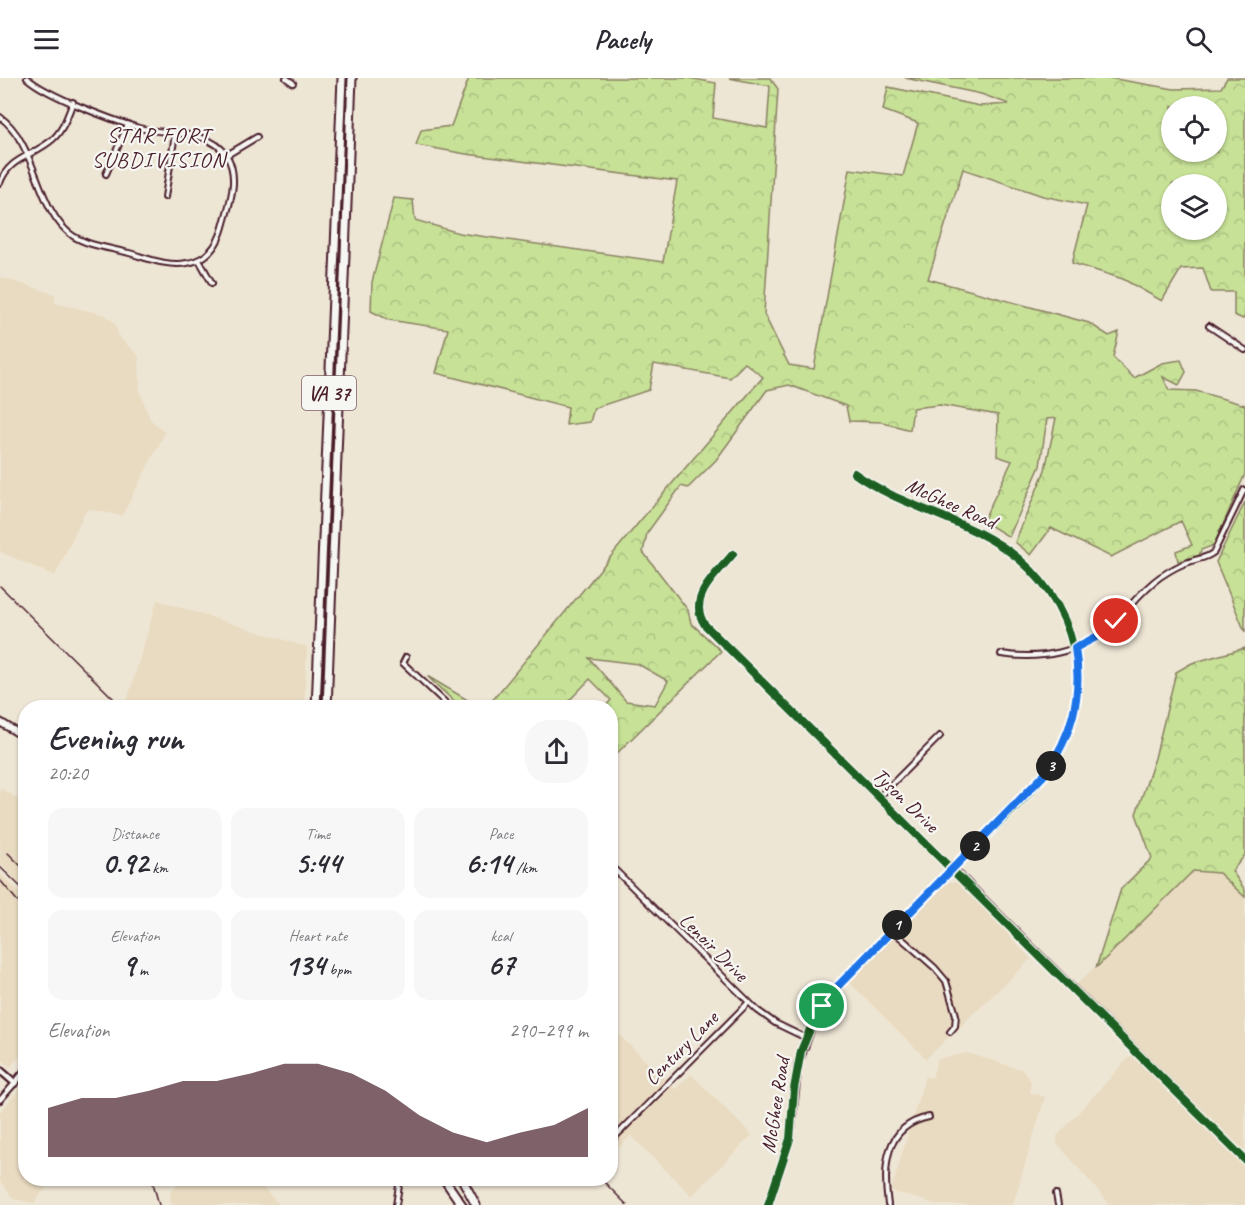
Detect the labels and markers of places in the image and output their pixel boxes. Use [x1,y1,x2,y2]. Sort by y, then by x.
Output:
pin [1090,595,1141,646]
pin: 3 [1036,751,1066,781]
pin: 2 [960,831,990,861]
pin: 1 [882,910,912,940]
pin [796,980,847,1031]

